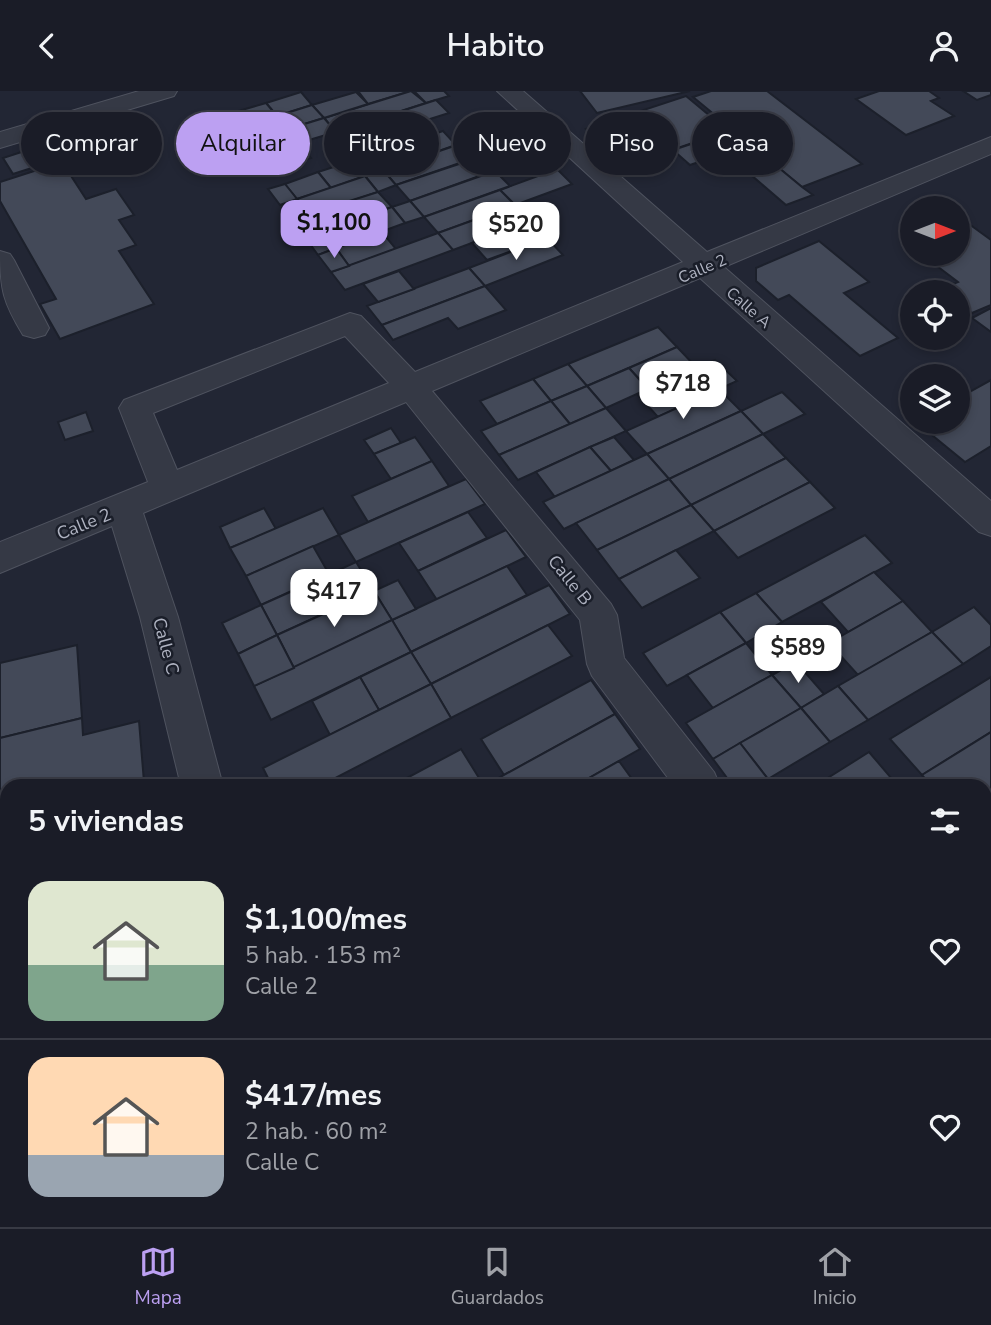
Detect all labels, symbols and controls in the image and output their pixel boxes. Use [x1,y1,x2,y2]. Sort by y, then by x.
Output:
text: Habito [446,24,545,67]
icon: back [28,27,66,65]
icon: person [925,27,963,65]
chip: Comprar [21,112,162,175]
chip: Alquilar [176,112,310,175]
chip: Filtros [324,112,439,175]
chip: Nuevo [453,112,571,175]
chip: Piso [585,112,678,175]
chip: Casa [692,112,793,175]
north arrow [900,196,970,266]
map controls [900,196,970,434]
pin: $1,100 [277,201,391,260]
pin: $520 [475,202,557,262]
text: $1,100 [297,207,371,238]
text: $520 [488,209,544,240]
street label: Calle 2 [675,249,730,289]
button: locate [900,280,970,350]
street label: Calle A [721,282,776,334]
pin: $718 [642,361,724,421]
button: layers [900,364,970,434]
text: $718 [655,368,711,399]
street label: Calle 2 [53,502,115,546]
street label: Calle B [542,550,598,610]
pin: $417 [293,569,375,629]
text: $417 [306,576,362,607]
street label: Calle C [147,615,185,677]
pin: $589 [757,625,839,685]
text: $589 [770,632,826,663]
text: 5 viviendas [28,801,184,842]
icon: filters [926,802,964,840]
text: $1,100/mes [245,899,407,940]
icon: home [84,909,168,993]
icon: heart [926,932,964,970]
text: 5 hab. · 153 m² [245,940,401,971]
text: Calle 2 [245,971,318,1002]
text: $417/mes [245,1075,382,1116]
icon: home [84,1085,168,1169]
icon: heart [926,1108,964,1146]
text: 2 hab. · 60 m² [245,1116,387,1147]
text: Calle C [245,1147,319,1178]
tab: Mapa [134,1243,182,1311]
tab: Guardados [451,1243,544,1311]
tab: Inicio [813,1243,857,1311]

